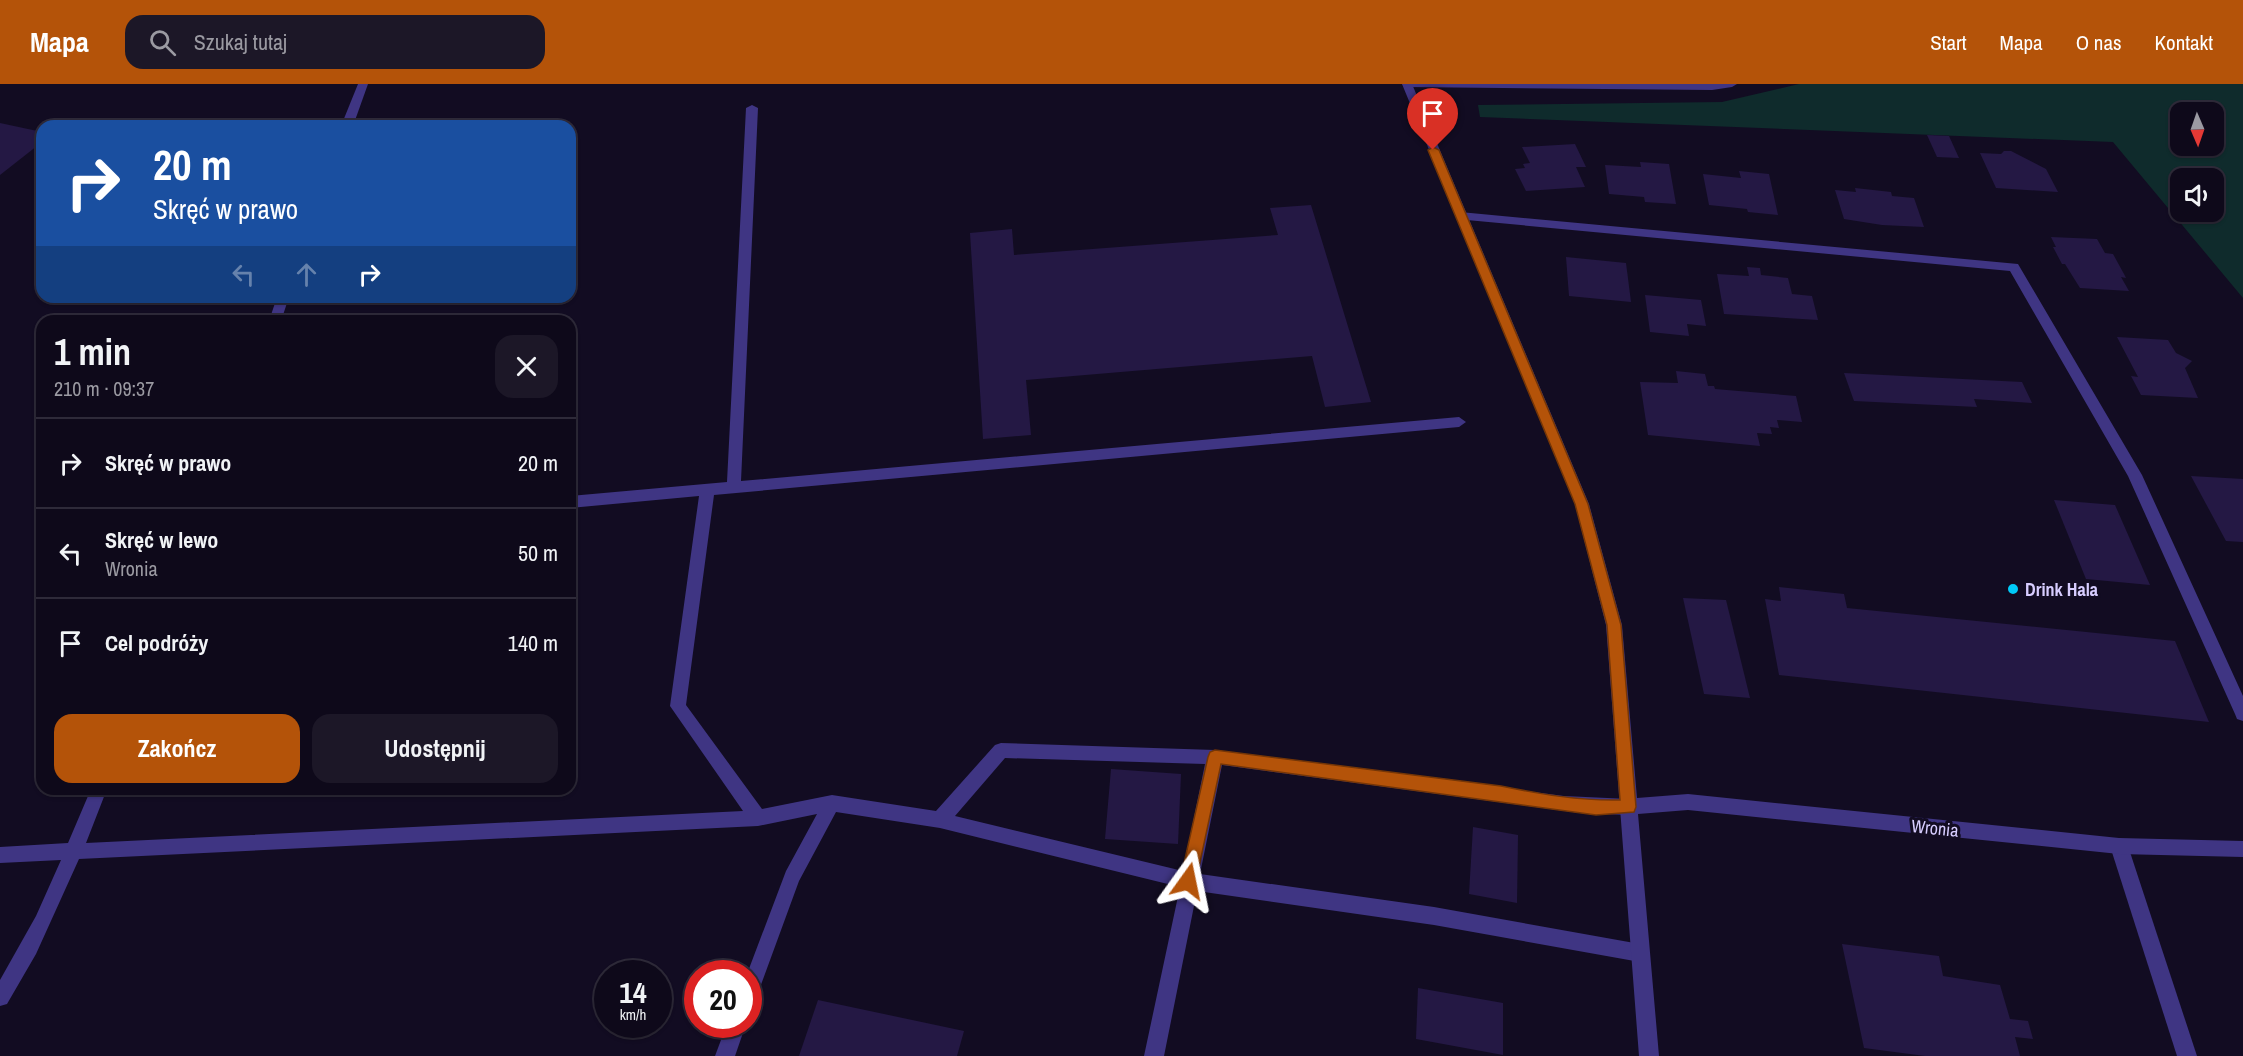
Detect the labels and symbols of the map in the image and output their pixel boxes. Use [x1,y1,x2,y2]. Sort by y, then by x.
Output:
pin [1407,88,1458,150]
north arrow [2170,102,2224,156]
place label: Drink Hala [2025,577,2099,602]
marker: Drink Hala [2006,582,2020,596]
street label: Wronia [1910,813,1960,843]
position arrow [1156,849,1220,913]
speed limit sign: 20 [684,960,762,1038]

